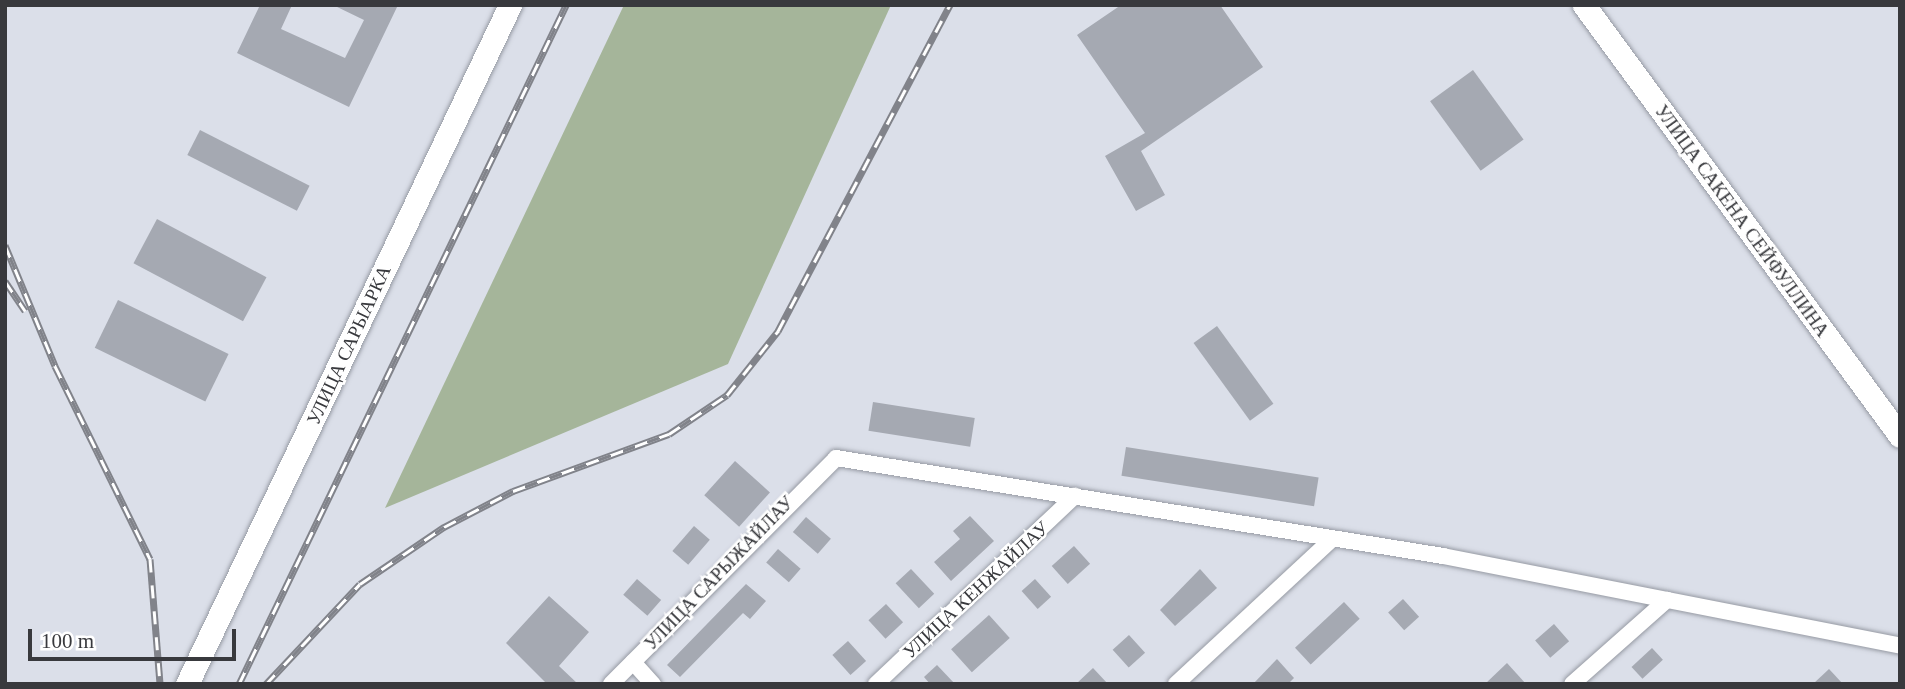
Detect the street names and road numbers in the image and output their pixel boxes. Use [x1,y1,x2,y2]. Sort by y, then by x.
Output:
street label: УЛИЦА САКЕНА СЕЙФУЛЛИНА [1650,100,1834,342]
street label: УЛИЦА САРЫАРКА [302,262,396,428]
street label: УЛИЦА САРЫЖАЙЛАУ [639,491,799,655]
street label: УЛИЦА КЕНЖАЙЛАУ [898,517,1054,663]

